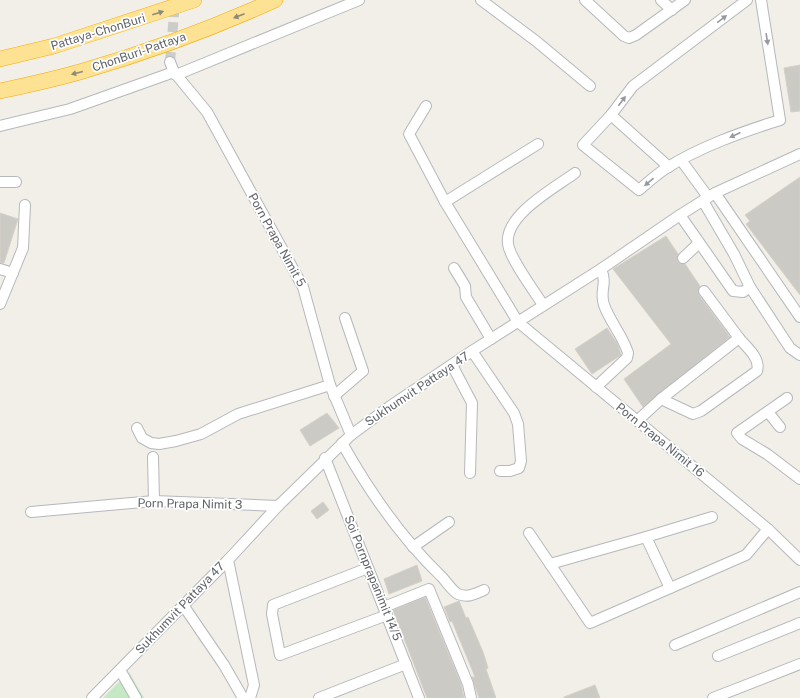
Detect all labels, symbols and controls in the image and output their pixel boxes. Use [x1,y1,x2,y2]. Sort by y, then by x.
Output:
one-way arrow [153,10,165,16]
street label: Pattaya-ChonBuri [49,11,147,53]
one-way arrow [233,13,245,19]
one-way arrow [716,15,727,23]
street label: ChonBuri-Pattaya [90,29,188,75]
one-way arrow [764,32,770,45]
one-way arrow [71,70,83,76]
one-way arrow [618,95,626,106]
one-way arrow [730,132,741,138]
one-way arrow [644,178,654,187]
street label: Porn Prapa Nimit 5 [245,191,309,290]
street label: Sukhumvit Pattaya 47 [362,349,472,429]
street label: Porn Prapa Nimit 16 [613,400,707,480]
street label: Porn Prapa Nimit 3 [137,496,243,512]
street label: Soi Pornprapanimit 14/5 [341,513,405,643]
street label: Sukhumvit Pattaya 47 [133,559,227,657]

